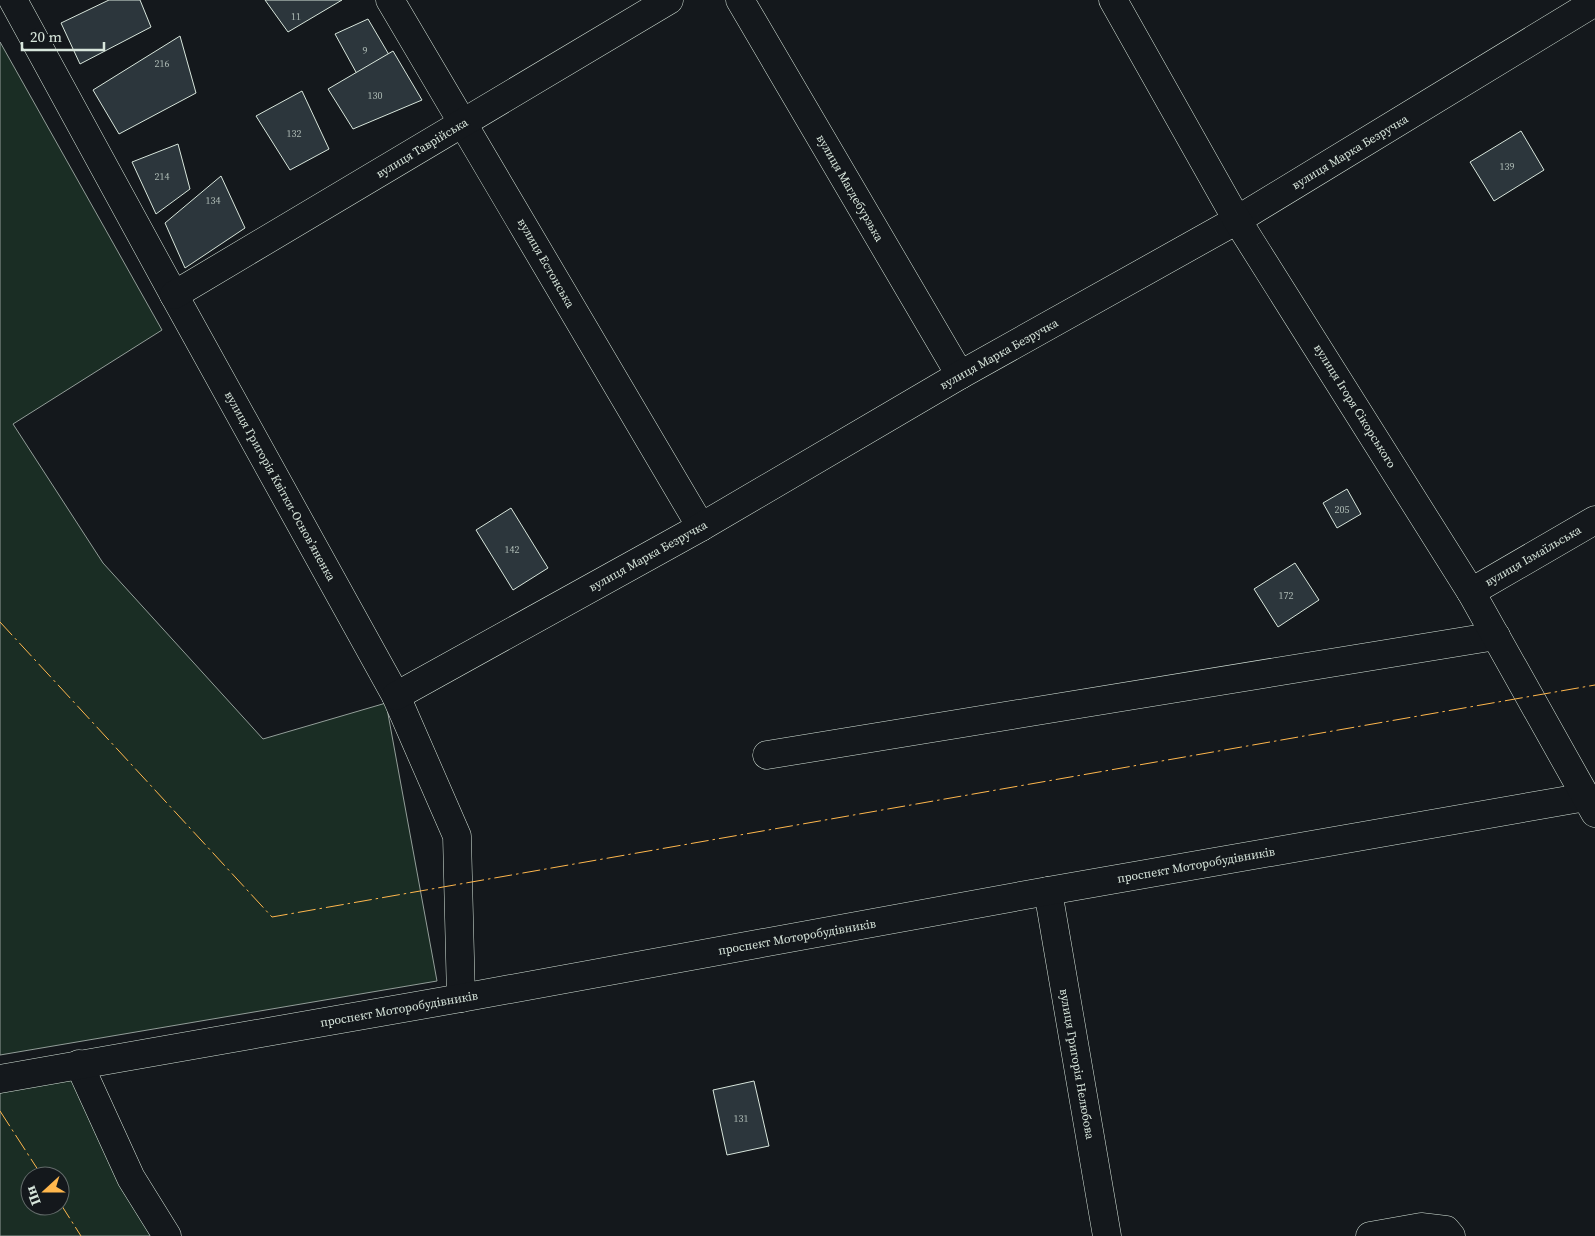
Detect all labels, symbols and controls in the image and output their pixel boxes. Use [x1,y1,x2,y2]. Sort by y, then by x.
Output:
house number: 11 [291,10,301,23]
scale bar [22,20,105,52]
text: 20 m [30,26,62,47]
house number: 9 [363,44,368,57]
house number: 216 [155,57,170,70]
house number: 130 [368,89,383,102]
street label: вулиця Марка Безручка [1289,110,1412,193]
street label: вулиця Таврійська [373,114,472,182]
house number: 132 [287,127,302,140]
street label: вулиця Магдебурзька [813,132,888,245]
house number: 139 [1500,160,1515,173]
house number: 214 [155,170,170,183]
house number: 134 [206,194,221,207]
street label: вулиця Естонська [514,215,579,312]
street label: вулиця Марка Безручка [937,314,1062,393]
street label: вулиця Ігоря Сікорського [1310,341,1400,471]
street label: вулиця Григорія Квітки-Основʼяненка [221,388,340,585]
house number: 205 [1335,503,1350,516]
street label: вулиця Марка Безручка [586,516,711,595]
street label: вулиця Ізмаїльська [1482,521,1585,590]
house number: 142 [505,543,520,556]
house number: 172 [1279,589,1294,602]
street label: проспект Моторобудівників [1116,843,1276,887]
street label: проспект Моторобудівників [717,915,877,959]
street label: проспект Моторобудівників [319,987,479,1031]
street label: вулиця Григорія Нелюбова [1056,987,1098,1141]
house number: 131 [734,1112,749,1125]
north arrow [20,1166,70,1216]
text: Пн [20,1183,46,1208]

